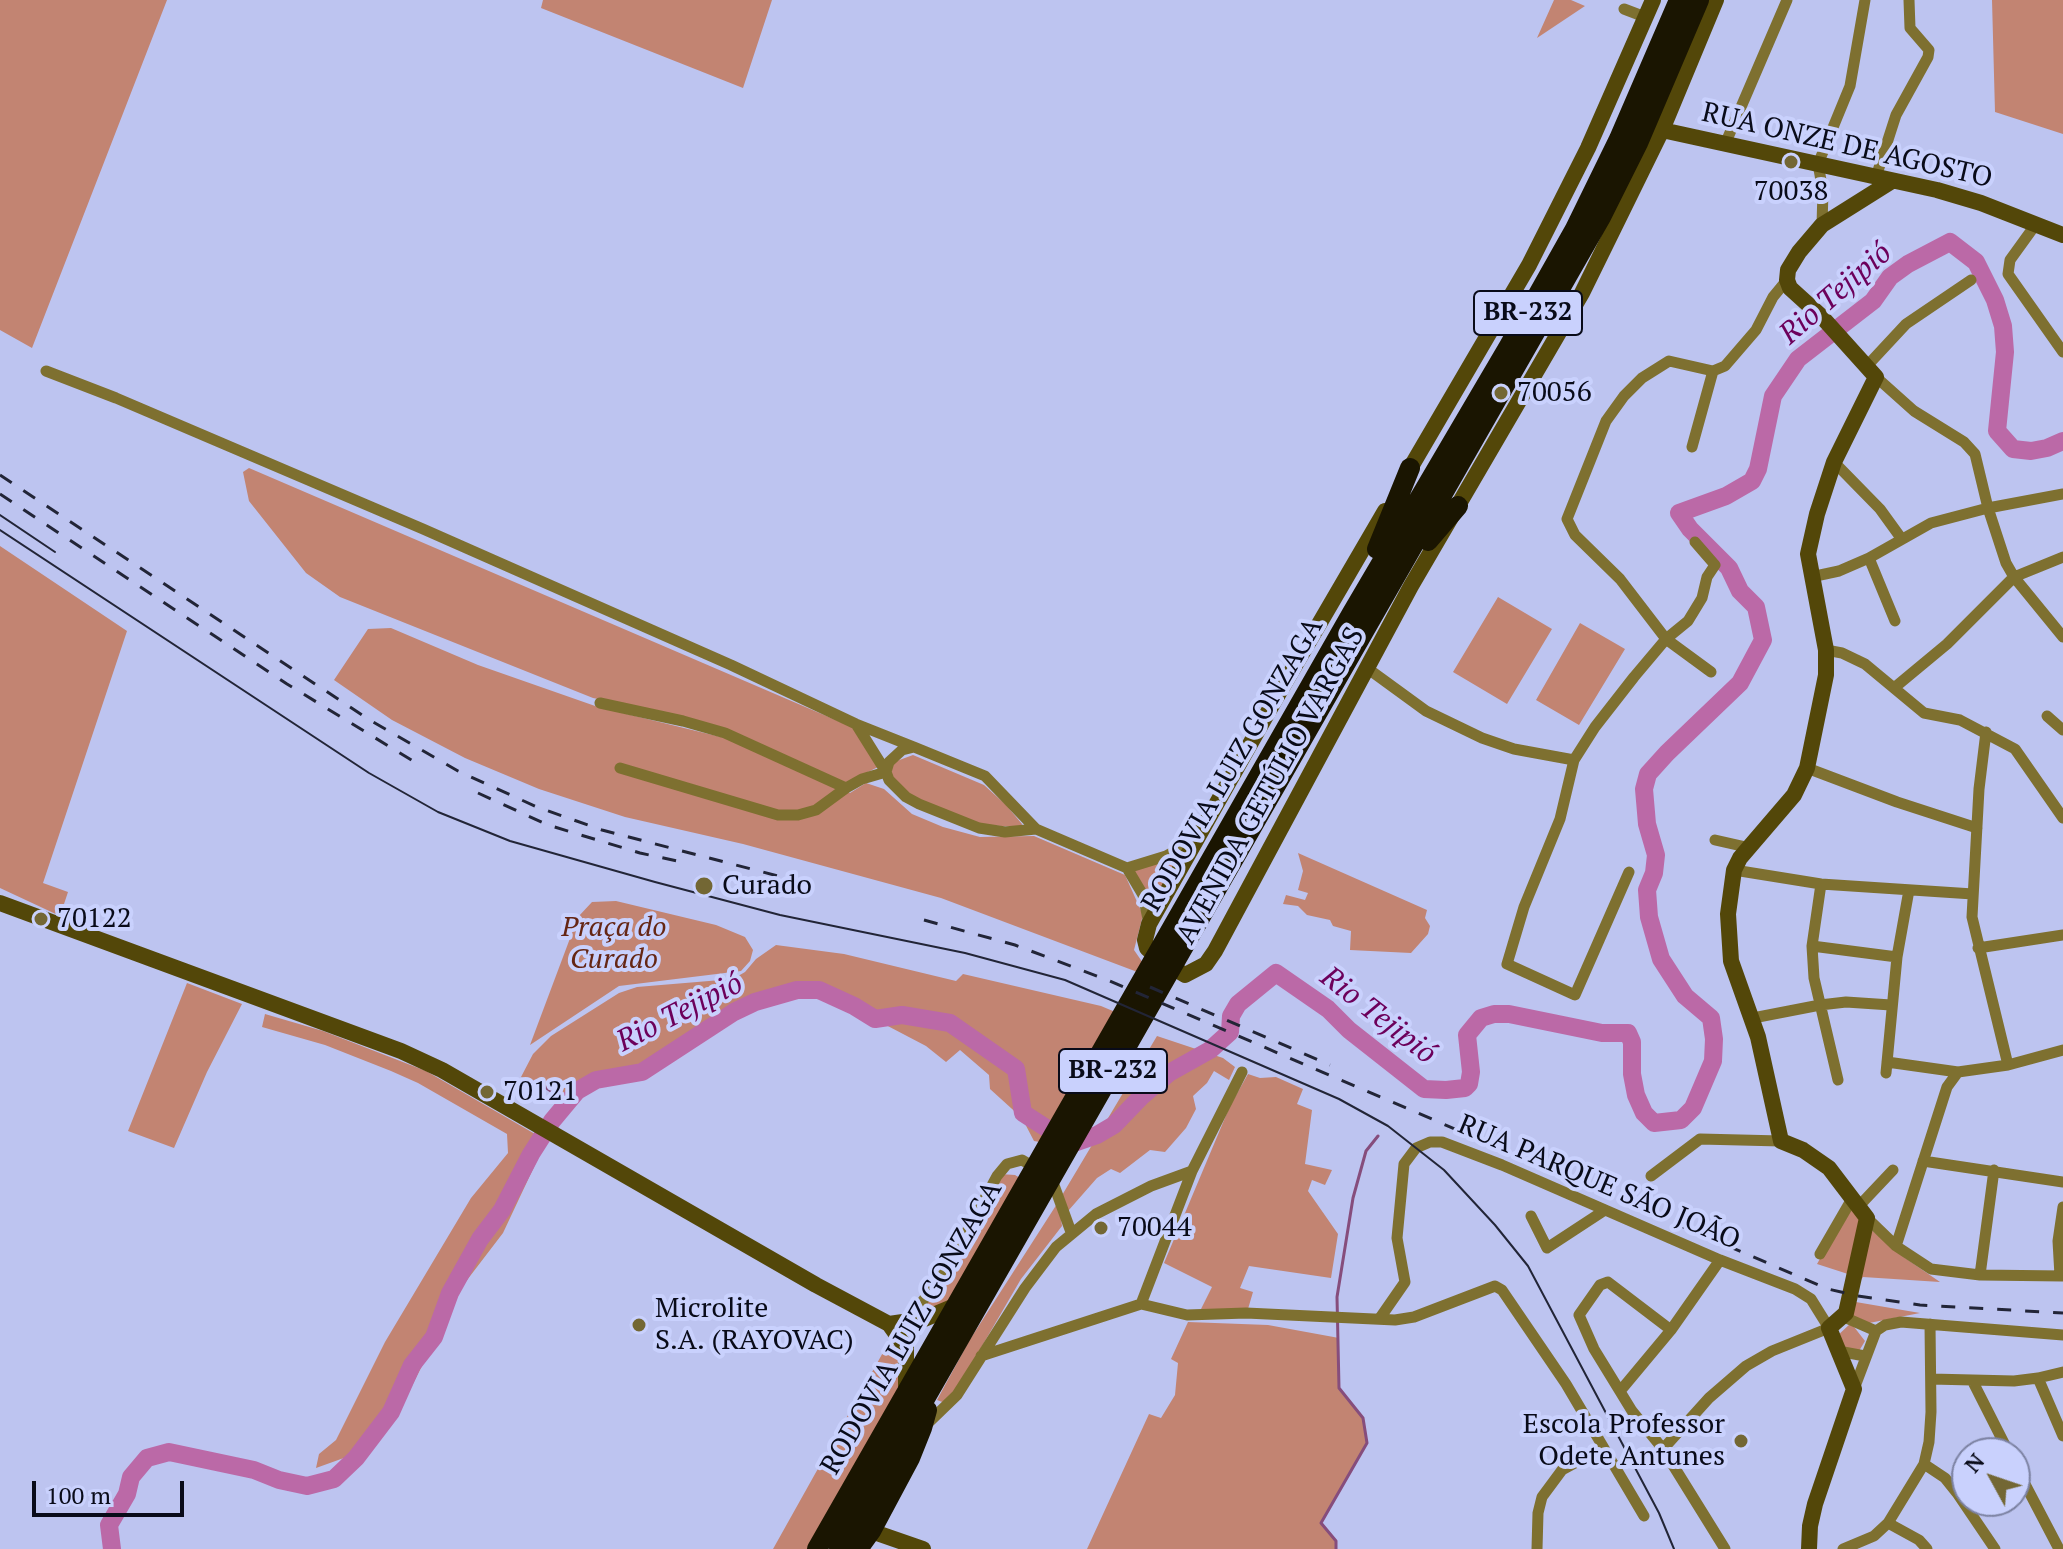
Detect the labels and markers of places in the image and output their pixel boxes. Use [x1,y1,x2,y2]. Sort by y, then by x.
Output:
marker: 70038 [1782,153,1800,171]
place label: 70038 [1754,175,1828,209]
place label: 70056 [1517,376,1592,410]
marker: 70056 [1492,384,1510,402]
place label: Curado [722,869,812,903]
marker: Curado [693,875,715,897]
place label: 70122 [57,902,132,936]
marker: 70122 [32,910,50,928]
place label: 70121 [503,1075,578,1109]
marker: 70121 [478,1083,496,1101]
place label: 70044 [1117,1211,1192,1245]
marker: 70044 [1092,1219,1110,1237]
place label: Microlite S.A. (RAYOVAC) [655,1292,854,1358]
marker: Microlite S.A. (RAYOVAC) [630,1316,648,1334]
place label: Escola Professor Odete Antunes [1523,1408,1725,1474]
marker: Escola Professor Odete Antunes [1732,1432,1750,1450]

